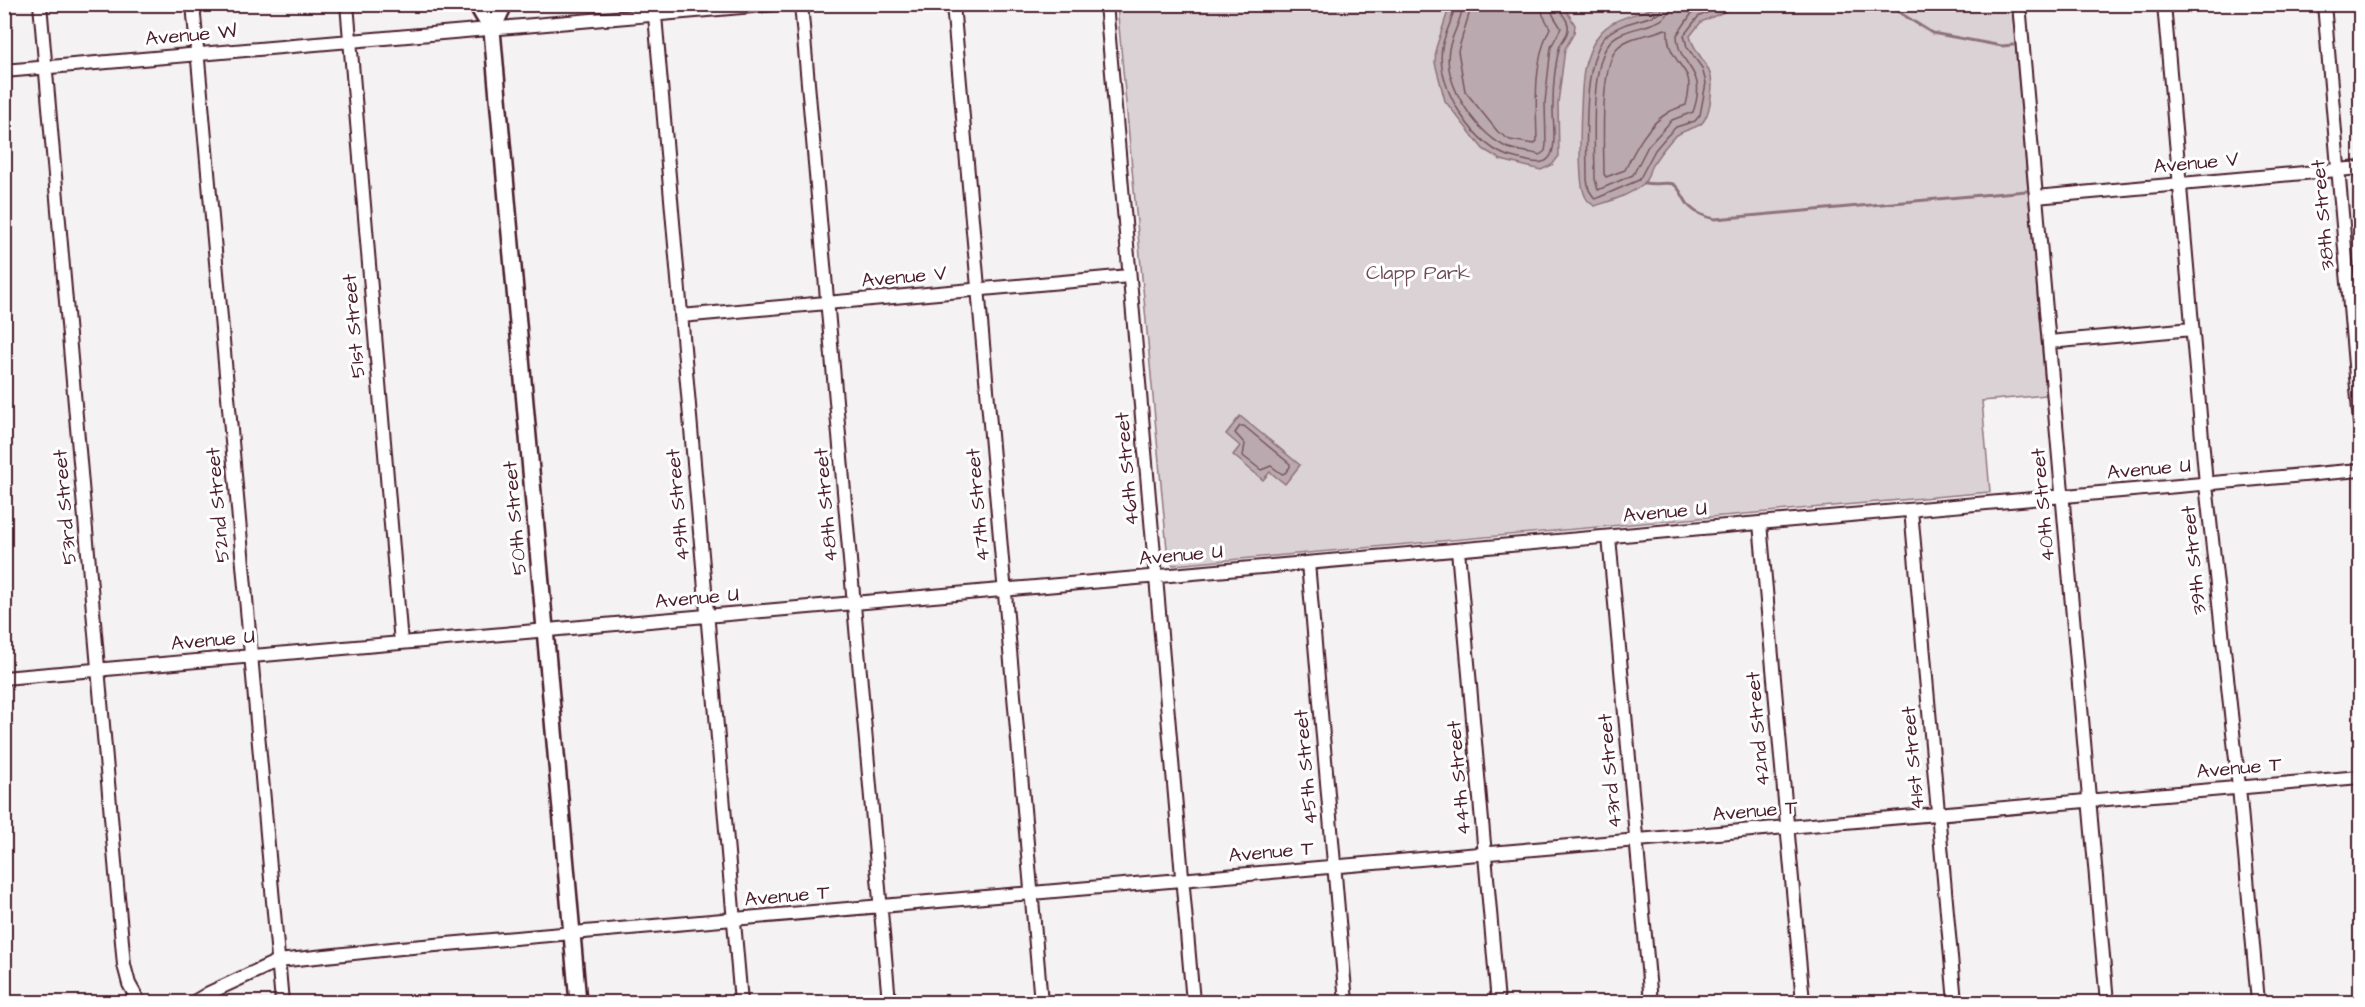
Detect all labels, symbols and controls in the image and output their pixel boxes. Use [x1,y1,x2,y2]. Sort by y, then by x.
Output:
street label: Avenue W [144,17,238,53]
street label: Avenue V [2152,145,2240,181]
street label: 38th Street [2304,159,2342,271]
street label: Avenue V [860,259,948,295]
park label: Clapp Park [1366,259,1470,287]
street label: 51st Street [335,273,373,379]
street label: 46th Street [1108,411,1146,527]
street label: 52nd Street [199,446,237,564]
street label: 48th Street [807,447,845,563]
street label: 47th Street [959,447,997,563]
street label: 40th Street [2024,447,2062,563]
street label: 53rd Street [46,448,84,566]
street label: 49th Street [659,448,697,562]
street label: Avenue U [2106,451,2192,487]
street label: 50th Street [496,460,534,576]
street label: Avenue U [1622,494,1708,530]
street label: 39th Street [2174,504,2214,616]
street label: Avenue U [1138,537,1224,573]
street label: Avenue U [654,580,740,616]
street label: Avenue U [170,622,256,658]
street label: 42nd Street [1739,670,1777,788]
street label: 41st Street [1895,705,1931,811]
street label: 45th Street [1287,708,1325,826]
street label: 43rd Street [1591,713,1629,829]
street label: 44th Street [1440,720,1478,836]
street label: Avenue T [2195,750,2283,786]
street label: Avenue T [1711,793,1799,829]
street label: Avenue T [1227,834,1315,870]
street label: Avenue T [743,878,831,914]

